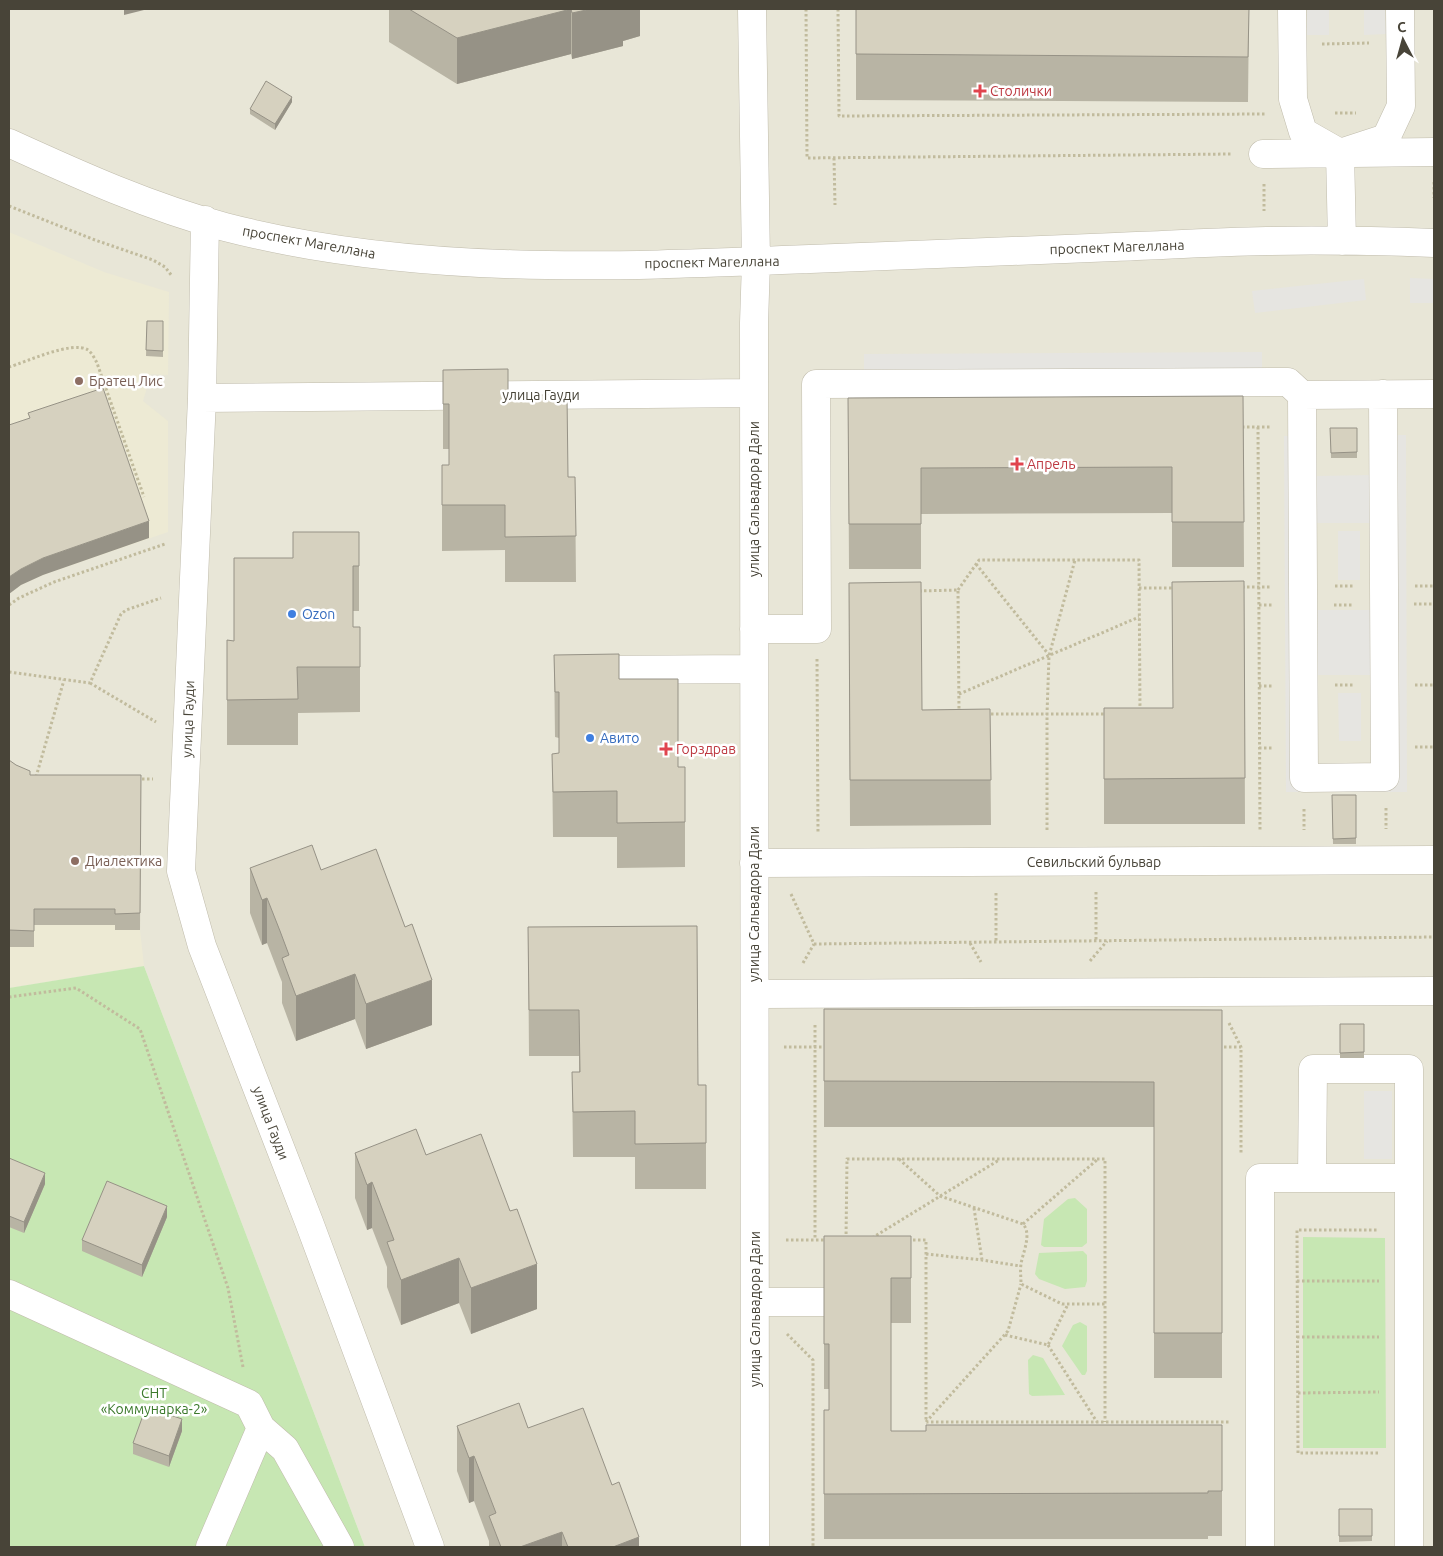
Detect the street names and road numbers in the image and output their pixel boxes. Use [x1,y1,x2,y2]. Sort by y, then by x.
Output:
street label: проспект Магеллана [241,222,377,262]
street label: проспект Магеллана [1049,237,1185,257]
street label: проспект Магеллана [644,253,780,271]
street label: улица Гауди [502,387,580,403]
street label: улица Сальвадора Дали [746,421,762,577]
street label: улица Гауди [179,680,197,758]
street label: улица Сальвадора Дали [746,826,762,982]
street label: Севильский бульвар [1027,854,1161,870]
street label: улица Гауди [250,1084,292,1162]
street label: улица Сальвадора Дали [747,1231,763,1387]

